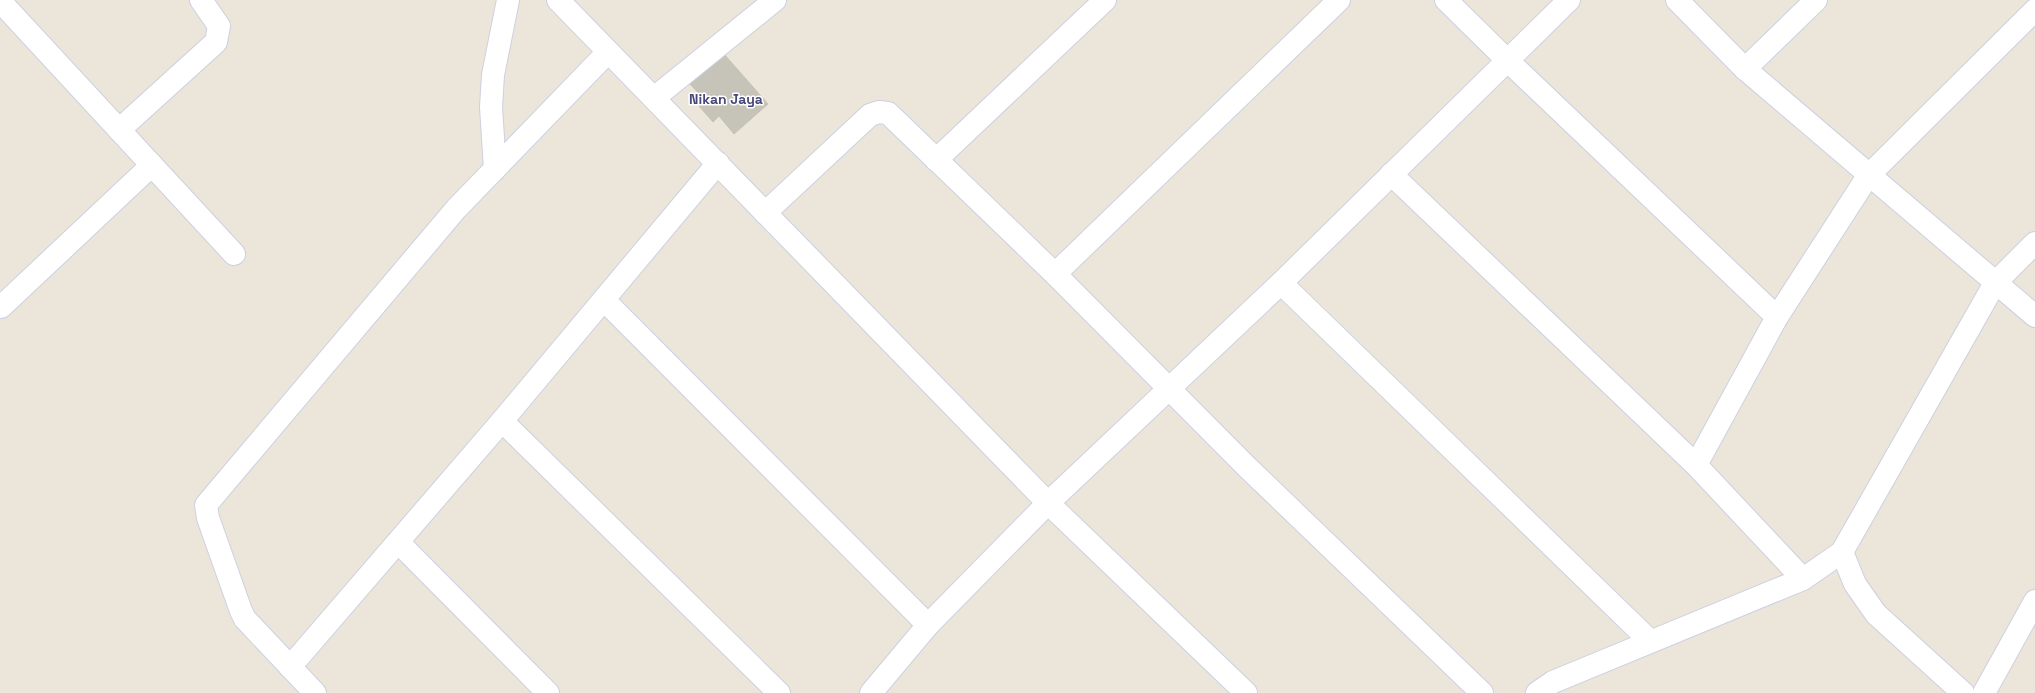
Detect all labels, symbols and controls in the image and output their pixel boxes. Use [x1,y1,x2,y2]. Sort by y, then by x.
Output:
district label: Nikan Jaya [689,90,763,108]

